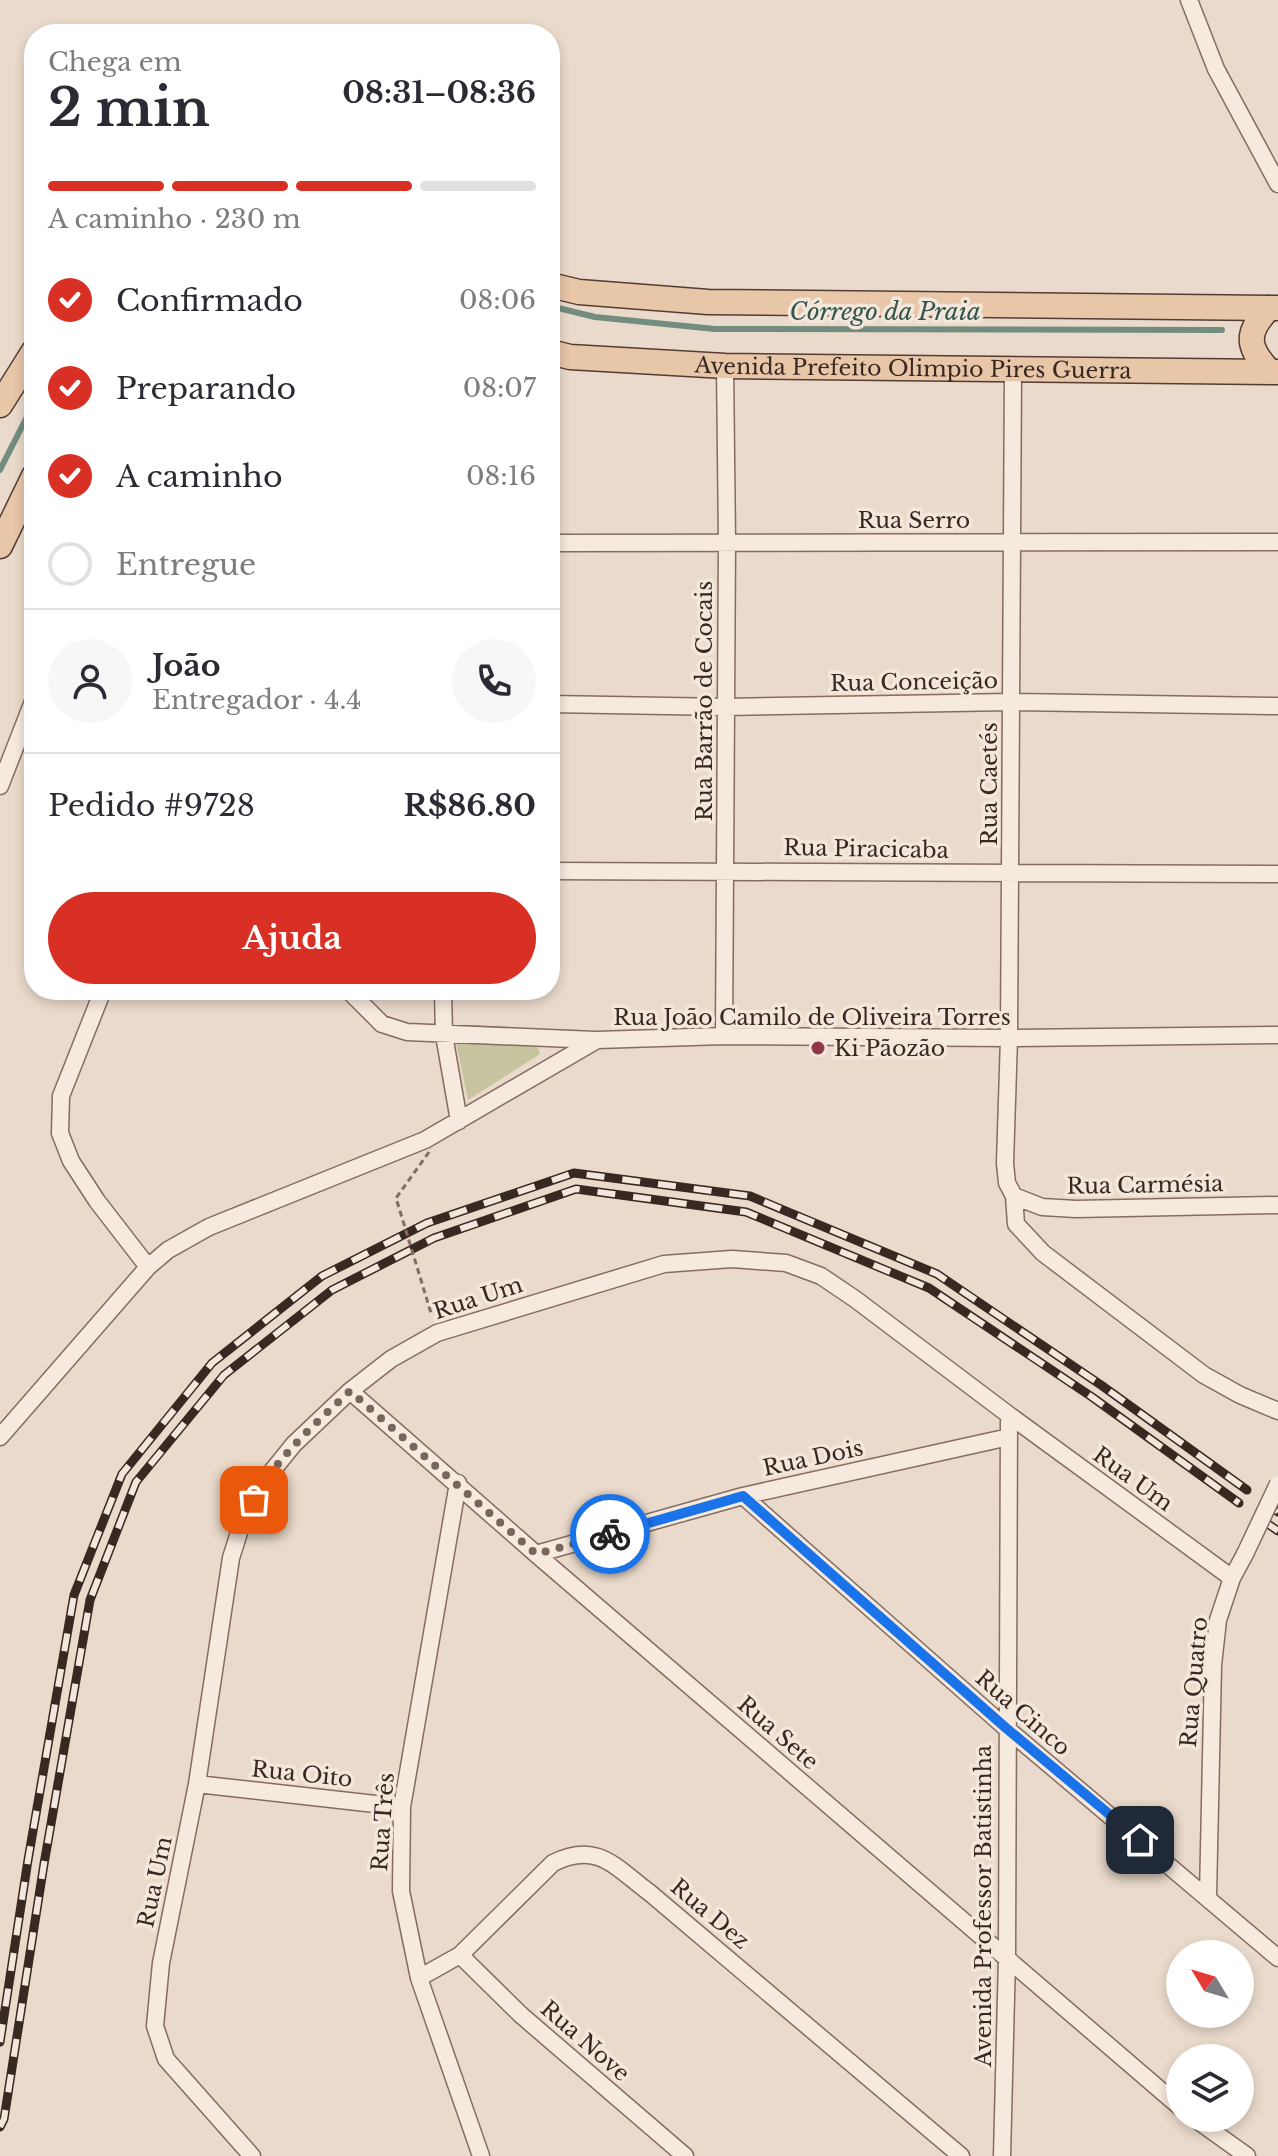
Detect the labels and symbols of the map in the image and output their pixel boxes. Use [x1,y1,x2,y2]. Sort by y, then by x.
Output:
water label: Córrego da Praia [789,297,981,326]
street label: Avenida Prefeito Olimpio Pires Guerra [693,351,1132,384]
street label: Rua Serro [858,507,970,534]
street label: Rua Barrão de Cocais [691,581,718,821]
street label: Rua Conceição [830,667,998,697]
street label: Rua Caetés [976,722,1003,846]
street label: Rua Piracicaba [783,834,950,864]
street label: Rua João Camilo de Oliveira Torres [613,1004,1011,1031]
place label: Ki Pãozão [834,1035,945,1062]
marker: Ki Pãozão [809,1039,827,1057]
street label: Rua Carmésia [1066,1170,1224,1200]
street label: Rua Um [430,1271,526,1325]
street label: Rua Dois [760,1434,866,1482]
street label: Rua Um [1088,1441,1179,1517]
pin [220,1466,288,1534]
courier [570,1494,650,1574]
street label: Rua Quatro [1175,1616,1213,1748]
street label: Rua Cinco [970,1664,1076,1762]
street label: Rua Sete [732,1691,824,1775]
street label: Avenida Professor Batistinha [970,1744,997,2068]
street label: Rua Oito [250,1755,354,1793]
street label: Rua Três [366,1772,400,1872]
pin [1106,1806,1174,1874]
street label: Rua Um [132,1834,178,1930]
street label: Rua Dez [665,1873,755,1955]
north arrow [1166,1940,1254,2028]
street label: Rua Nove [535,1995,635,2087]

